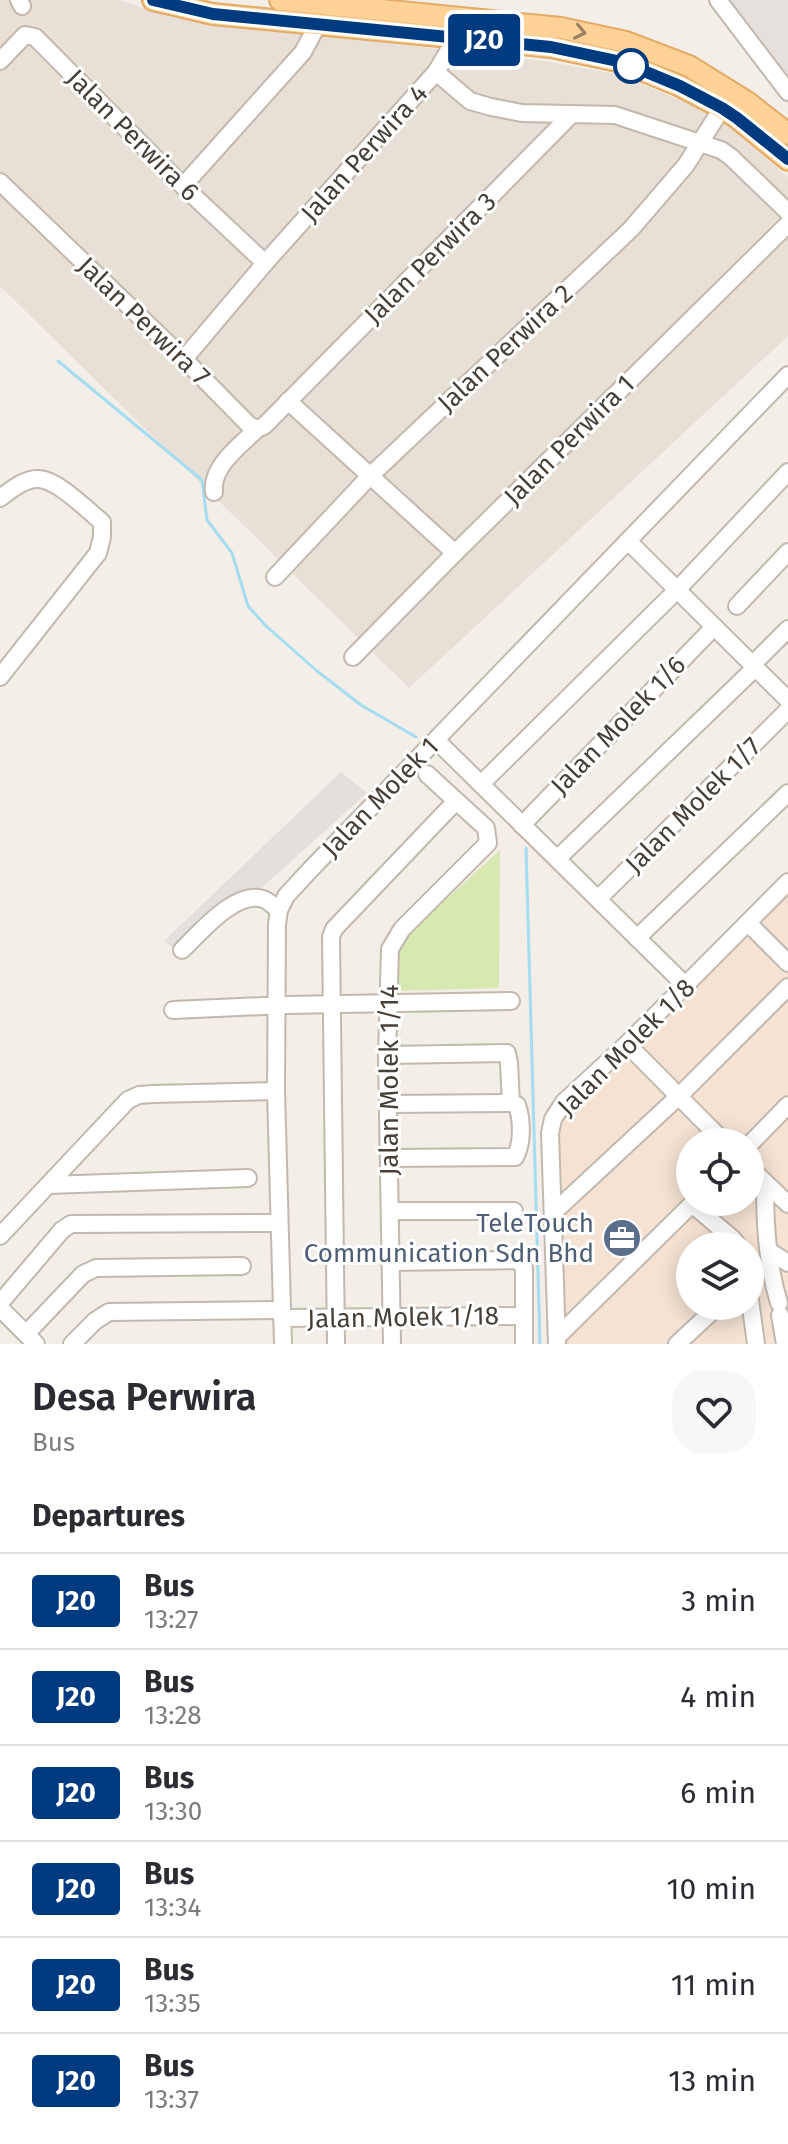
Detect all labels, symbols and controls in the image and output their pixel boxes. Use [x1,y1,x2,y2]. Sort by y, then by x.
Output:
line badge: J20 [438,14,530,66]
text: J20 [464,23,504,56]
one-way arrow [573,23,586,40]
unlabelled marker [614,49,648,83]
street label: Jalan Perwira 6 [60,63,205,208]
street label: Jalan Perwira 4 [295,78,434,228]
street label: Jalan Perwira 3 [358,186,503,331]
street label: Jalan Perwira 7 [71,251,216,392]
street label: Jalan Perwira 2 [431,278,579,419]
street label: Jalan Perwira 1 [498,369,641,512]
street label: Jalan Molek 1/6 [544,650,692,801]
street label: Jalan Molek 1 [316,731,445,864]
street label: Jalan Molek 1/7 [619,731,768,880]
street label: Jalan Molek 1/8 [551,972,701,1122]
street label: Jalan Molek 1/14 [374,984,405,1176]
map controls [676,1128,764,1320]
button: locate [676,1128,764,1216]
place label: TeleTouch Communication Sdn Bhd [304,1208,594,1269]
office icon: TeleTouch Communication Sdn Bhd [601,1217,643,1259]
button: layers [676,1232,764,1320]
street label: Jalan Molek 1/18 [307,1300,499,1335]
button: heart [672,1370,756,1454]
text: Desa Perwira [32,1374,256,1420]
text: Bus [32,1427,75,1458]
text: Departures [32,1498,185,1534]
text: Bus [144,1568,194,1604]
text: 3 min [681,1583,756,1619]
text: J20 [56,1584,96,1617]
text: 13:27 [144,1604,199,1635]
text: Bus [144,1664,194,1700]
text: 4 min [680,1679,756,1715]
text: J20 [56,1680,96,1713]
text: 13:28 [144,1700,202,1731]
text: Bus [144,1760,194,1796]
text: 6 min [680,1775,756,1811]
text: J20 [56,1776,96,1809]
text: 13:30 [144,1796,202,1827]
text: Bus [144,1856,194,1892]
text: 10 min [667,1871,756,1907]
text: J20 [56,1872,96,1905]
text: 13:34 [144,1892,201,1923]
text: Bus [144,1952,194,1988]
text: 11 min [671,1967,756,2003]
text: J20 [56,1968,96,2001]
text: 13:35 [144,1988,201,2019]
text: Bus [144,2048,194,2084]
text: 13 min [668,2063,756,2099]
text: J20 [56,2064,96,2097]
text: 13:37 [144,2084,199,2115]

